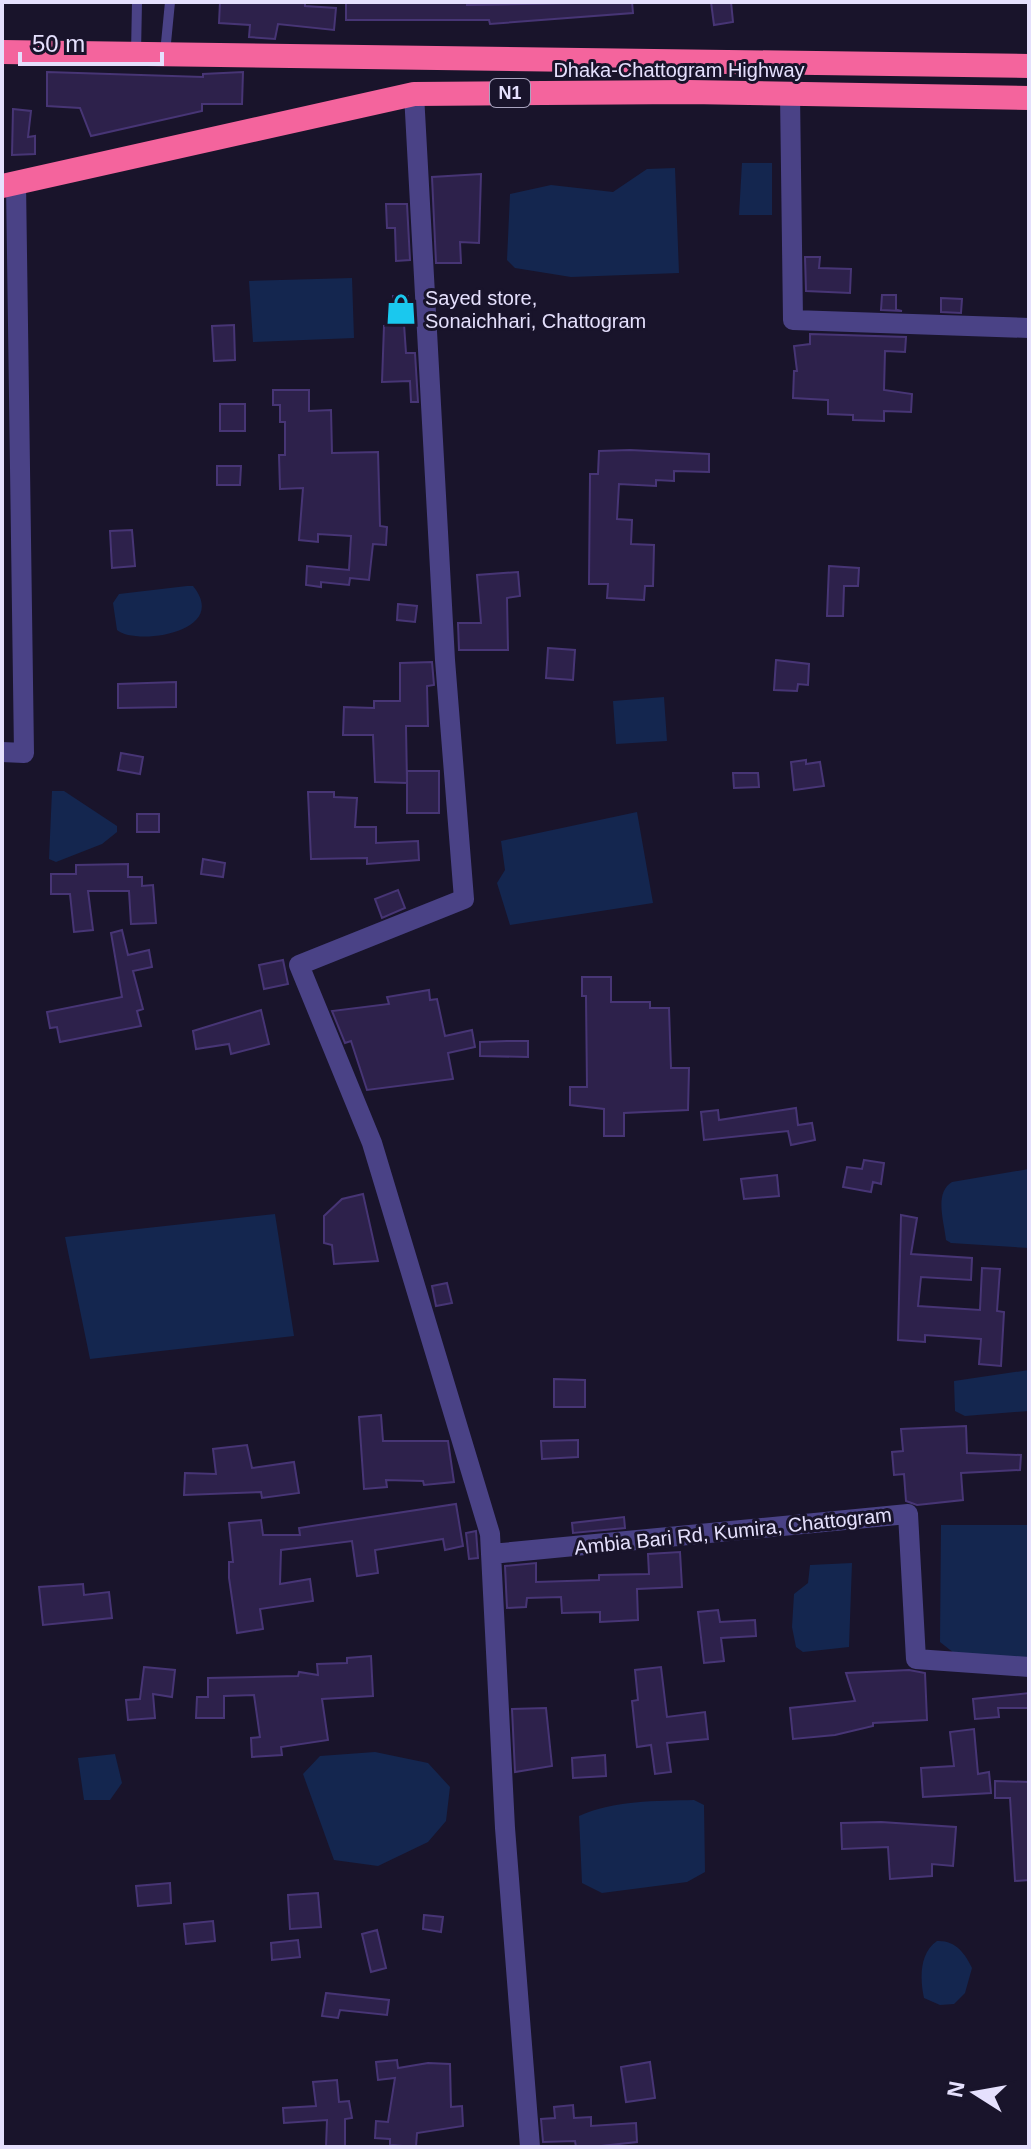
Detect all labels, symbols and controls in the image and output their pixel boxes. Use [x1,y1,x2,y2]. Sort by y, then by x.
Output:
scale bar [20,16,162,66]
text: 50 m [32,30,85,57]
street label: Dhaka-Chattogram Highway [553,59,805,81]
road number: N1 [490,79,530,107]
place label: Sayed store, Sonaichhari, Chattogram [425,287,646,332]
shop icon: Sayed store, Sonaichhari, Chattogram [384,292,418,326]
street label: Ambia Bari Rd, Kumira, Chattogram [573,1503,893,1559]
north arrow [935,2053,1015,2133]
text: N [942,2079,970,2099]

